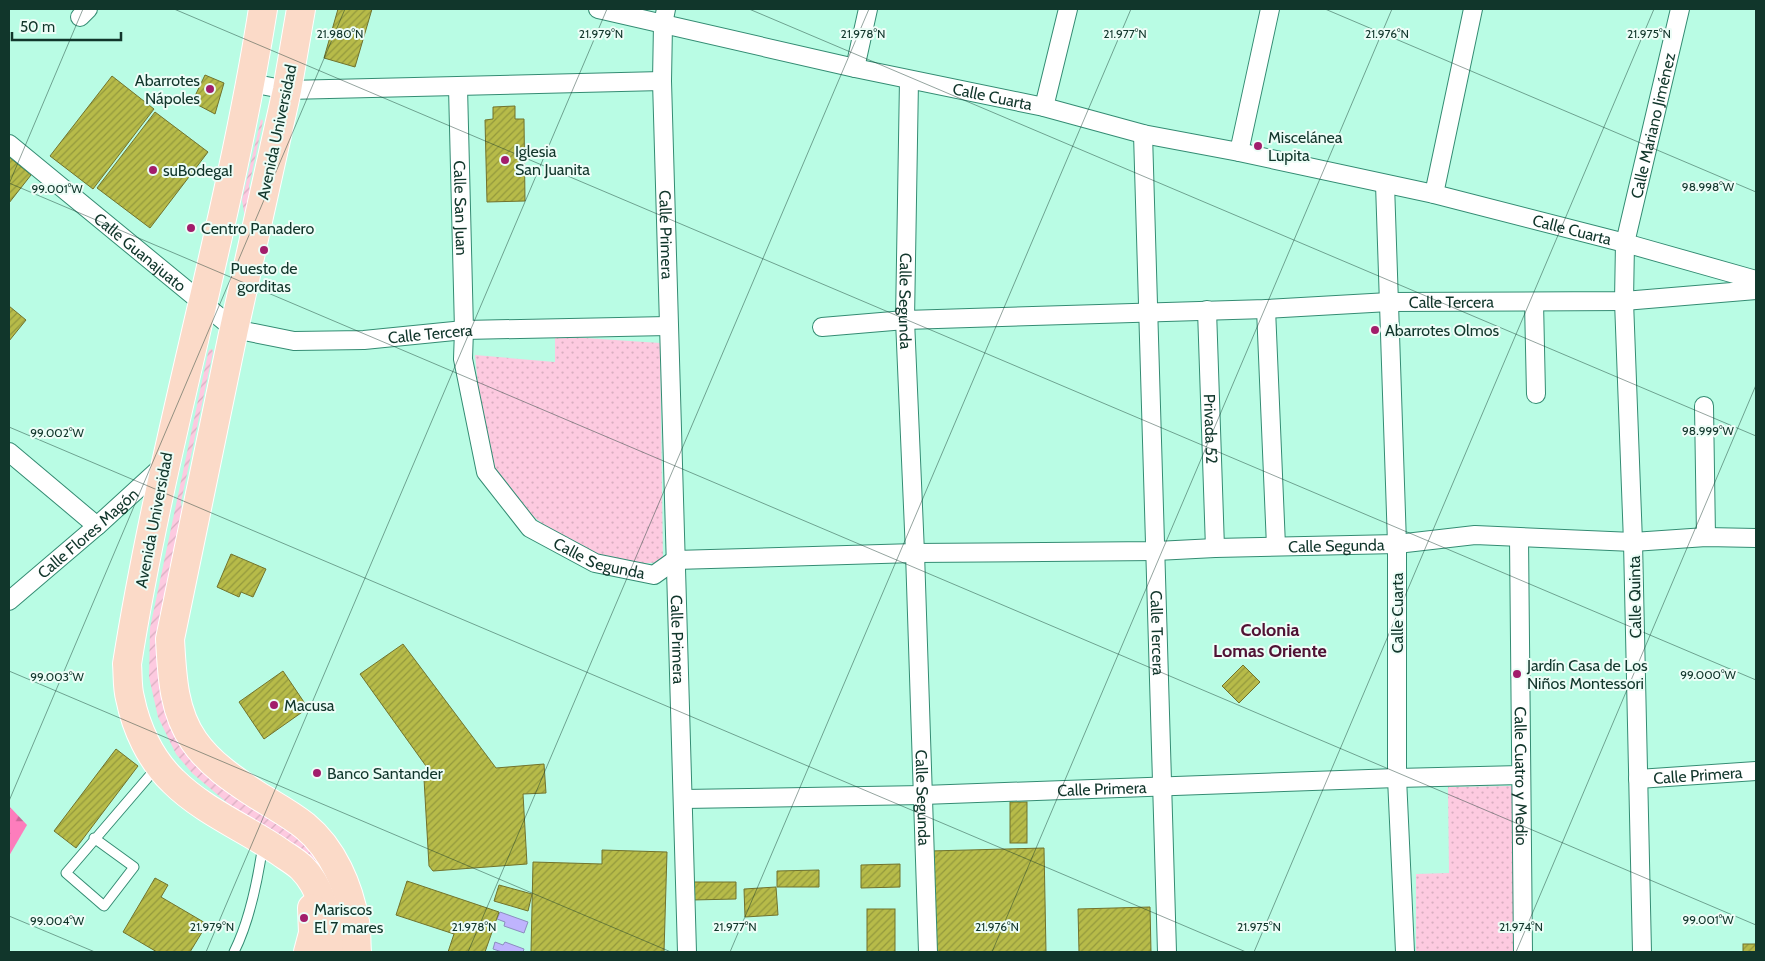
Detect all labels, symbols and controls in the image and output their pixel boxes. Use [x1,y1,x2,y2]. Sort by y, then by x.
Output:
scale bar [12,10,121,42]
text: 50 m [20,18,55,36]
text: 21.980°N [316,26,364,41]
text: 21.979°N [579,26,623,41]
text: 21.978°N [841,26,885,41]
text: 21.977°N [1103,26,1147,41]
text: 21.976°N [1365,26,1409,41]
text: 21.975°N [1627,26,1671,41]
street label: Calle Mariano Jiménez [1626,50,1679,200]
street label: Avenida Universidad [253,63,301,201]
place label: Abarrotes Nápoles [135,71,200,108]
street label: Calle Cuarta [951,79,1034,114]
marker: Abarrotes Nápoles [204,83,216,95]
place label: Miscelánea Lupita [1268,128,1343,165]
marker: Miscelánea Lupita [1252,140,1264,152]
place label: Iglesia San Juanita [515,142,590,179]
marker: Iglesia San Juanita [499,154,511,166]
street label: Calle San Juan [450,160,472,256]
place label: suBodega! [163,161,233,180]
marker: suBodega! [147,164,159,176]
text: 98.998°W [1682,179,1735,194]
text: 99.001°W [31,181,83,196]
street label: Calle Primera [656,190,677,280]
street label: Calle Guanajuato [90,209,190,296]
street label: Calle Cuarta [1531,210,1614,249]
place label: Centro Panadero [201,219,314,238]
marker: Centro Panadero [185,222,197,234]
marker: Puesto de gorditas [258,244,270,256]
street label: Calle Segunda [895,253,916,350]
place label: Puesto de gorditas [230,259,298,296]
street label: Calle Tercera [1409,292,1494,311]
street label: Calle Tercera [387,320,473,347]
place label: Abarrotes Olmos [1385,321,1500,340]
marker: Abarrotes Olmos [1369,324,1381,336]
street label: Privada 52 [1200,394,1222,464]
text: 98.999°W [1682,423,1735,438]
text: 99.002°W [30,425,84,440]
street label: Avenida Universidad [132,451,176,589]
street label: Calle Flores Magón [34,484,142,582]
street label: Calle Segunda [550,533,647,582]
street label: Calle Segunda [1288,535,1385,556]
street label: Calle Quinta [1625,555,1645,639]
street label: Calle Cuarta [1388,572,1407,653]
street label: Calle Tercera [1147,590,1168,676]
street label: Calle Primera [667,595,689,685]
district label: Colonia Lomas Oriente [1213,619,1327,662]
place label: Jardín Casa de Los Niños Montessori [1526,656,1648,693]
text: 99.000°W [1680,667,1736,682]
marker: Jardín Casa de Los Niños Montessori [1511,668,1523,680]
text: 99.003°W [30,669,85,684]
place label: Macusa [284,696,335,715]
marker: Macusa [268,699,280,711]
street label: Calle Cuatro y Medio [1511,706,1531,846]
street label: Calle Segunda [912,749,934,846]
street label: Calle Primera [1653,762,1743,787]
place label: Banco Santander [327,764,444,783]
marker: Banco Santander [311,767,323,779]
street label: Calle Primera [1057,777,1147,800]
place label: Mariscos El 7 mares [314,900,384,937]
marker: Mariscos El 7 mares [298,912,310,924]
text: 99.001°W [1682,912,1734,927]
text: 99.004°W [30,913,85,928]
text: 21.979°N [190,919,234,934]
text: 21.978°N [452,919,496,934]
text: 21.977°N [713,919,757,934]
text: 21.976°N [975,919,1019,934]
text: 21.975°N [1237,919,1281,934]
text: 21.974°N [1499,919,1543,934]

